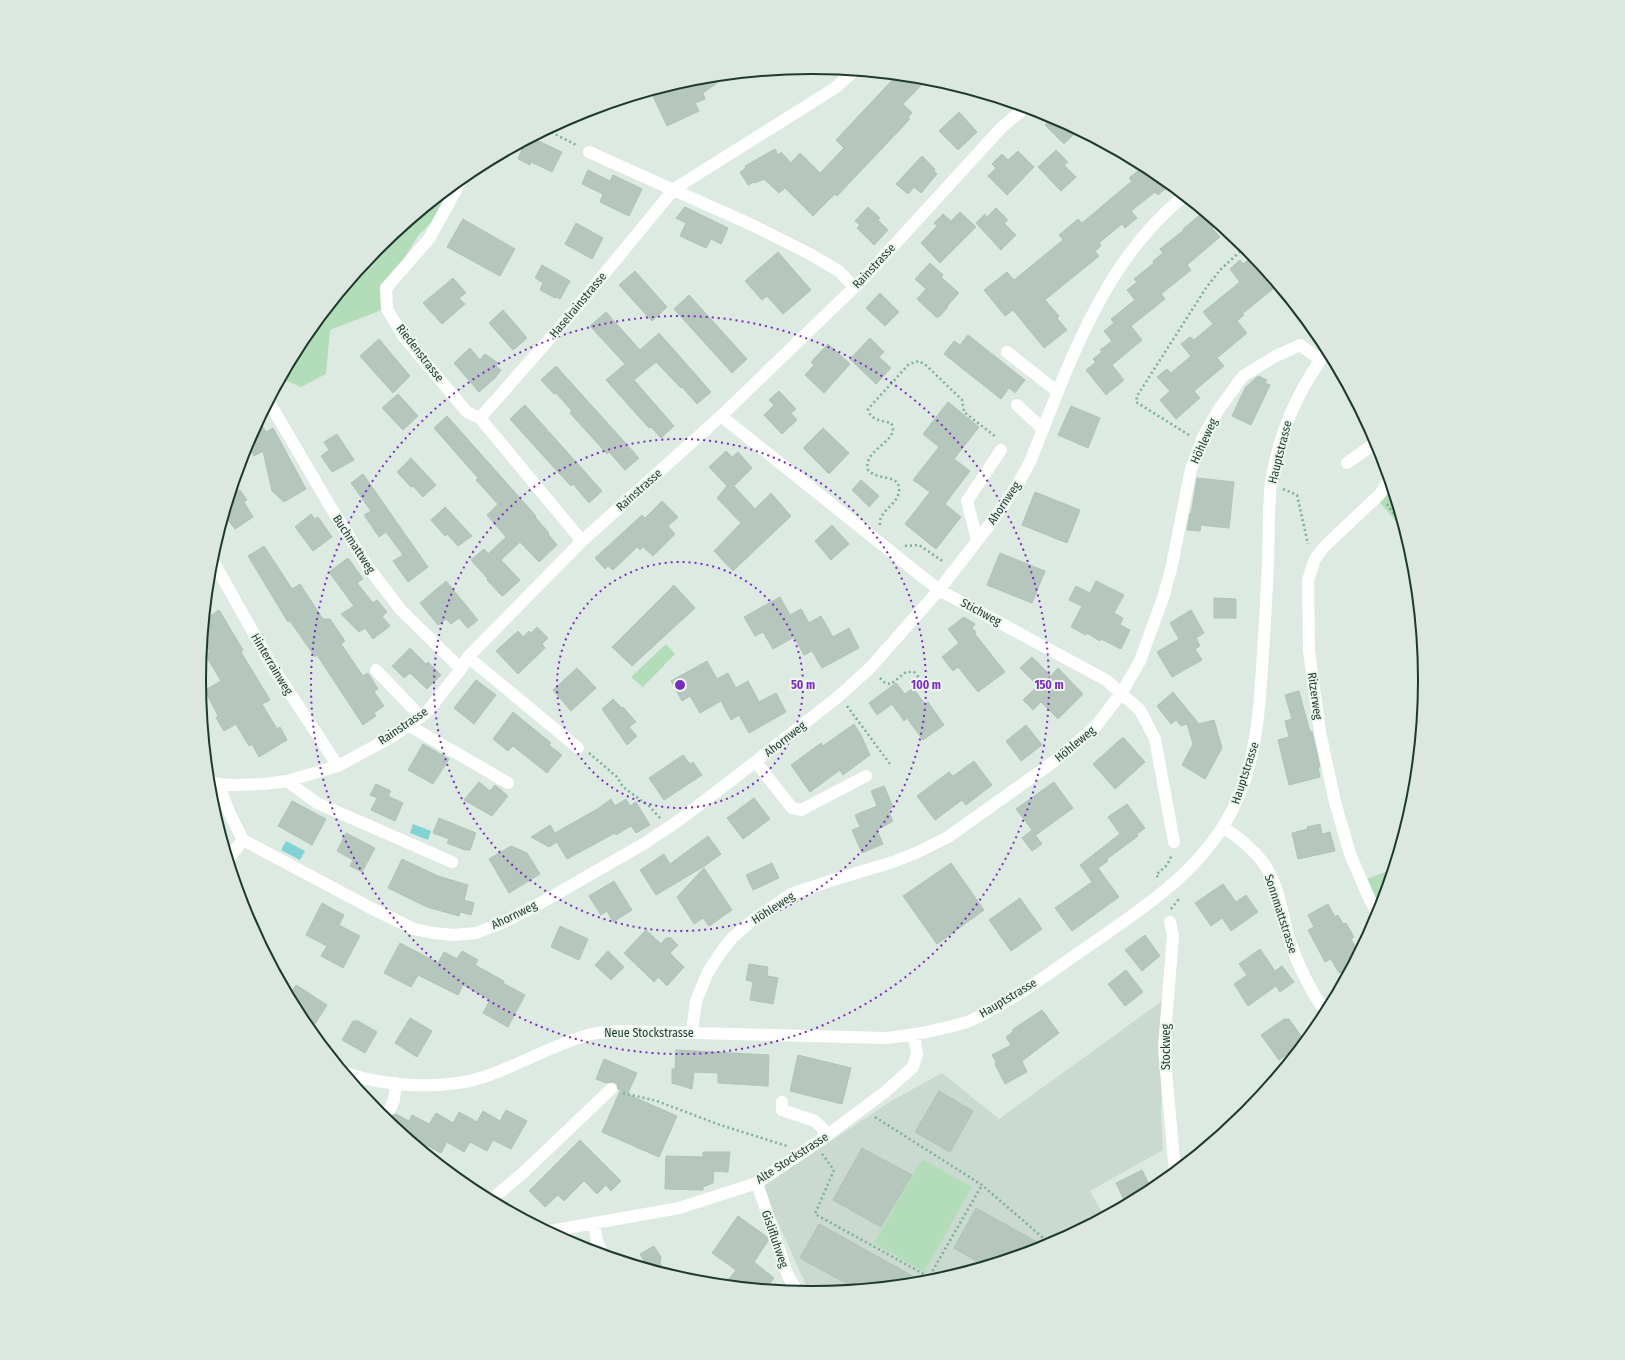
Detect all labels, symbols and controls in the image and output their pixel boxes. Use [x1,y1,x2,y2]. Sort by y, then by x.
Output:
street label: Rainstrasse [850,241,898,291]
street label: Haselrainstrasse [547,269,609,341]
street label: Riedenstrasse [393,322,447,385]
street label: Höhleweg [1188,416,1220,466]
street label: Hauptstrasse [1265,419,1295,485]
street label: Rainstrasse [613,466,665,514]
street label: Ahornweg [985,479,1024,527]
street label: Buchmattweg [330,512,378,576]
street label: Stichweg [958,596,1004,629]
street label: Hinterrainweg [248,631,296,697]
street label: Ritzerweg [1305,671,1325,721]
centre of rings [673,678,687,692]
text: 50 m [791,678,815,692]
text: 100 m [911,678,941,692]
text: 150 m [1034,678,1064,692]
street label: Rainstrasse [376,704,430,748]
street label: Ahornweg [761,718,809,760]
street label: Höhleweg [1052,723,1098,765]
street label: Hauptstrasse [1228,740,1262,806]
street label: Sonnmattstrasse [1262,873,1300,955]
street label: Höhleweg [749,889,797,927]
street label: Ahornweg [489,898,539,932]
street label: Hauptstrasse [977,975,1039,1021]
street label: Stockweg [1159,1024,1173,1070]
street label: Neue Stockstrasse [604,1026,694,1040]
street label: Alte Stockstrasse [753,1129,831,1187]
street label: Gislifluhweg [759,1208,791,1270]

